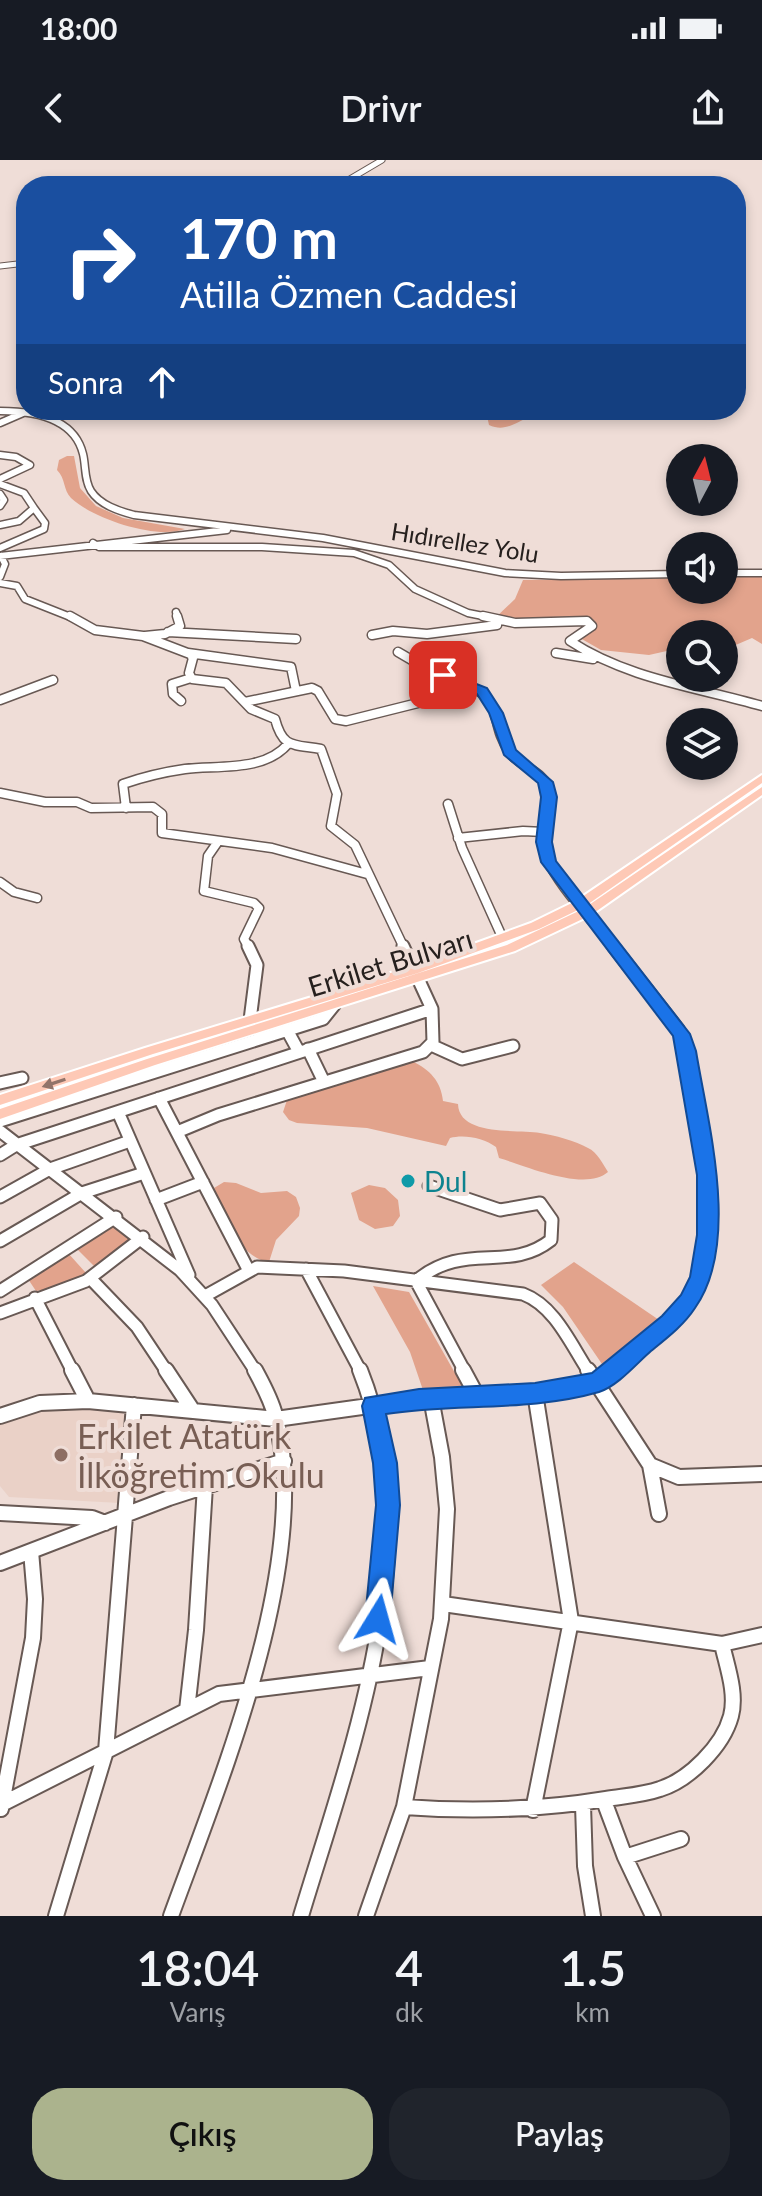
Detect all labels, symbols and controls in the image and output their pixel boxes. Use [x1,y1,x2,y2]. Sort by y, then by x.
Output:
text: 18:00 [40,10,117,46]
icon: back [32,86,76,130]
text: Drivr [340,86,422,130]
icon: share [686,86,730,130]
text: 170 m [180,204,338,271]
icon: right [48,208,152,312]
text: Atilla Özmen Caddesi [180,272,518,316]
icon: ahead [140,360,184,404]
text: Sonra [48,364,124,400]
north arrow [666,444,738,516]
map controls [666,444,738,780]
street label: Hıdırellez Yolu [389,516,541,568]
button: sound [666,532,738,604]
button: search [666,620,738,692]
pin [409,641,477,709]
icon: arrive [421,653,465,697]
button: layers [666,708,738,780]
street label: Erkilet Bulvarı [304,921,476,1003]
one-way arrow [41,1077,65,1089]
place label: Dul [424,1164,467,1198]
marker: Dul [399,1172,417,1190]
place label: Erkilet Atatürk İlköğretim Okulu [77,1415,325,1495]
marker: Erkilet Atatürk İlköğretim Okulu [52,1446,70,1464]
position arrow [336,1577,420,1661]
text: 18:04 [136,1939,259,1996]
text: 4 [395,1939,423,1996]
text: 1.5 [559,1939,626,1996]
text: Varış [170,1996,225,2028]
text: dk [395,1996,423,2028]
text: km [575,1996,610,2028]
button: Çıkış [32,2088,373,2180]
button: Paylaş [389,2088,730,2180]

